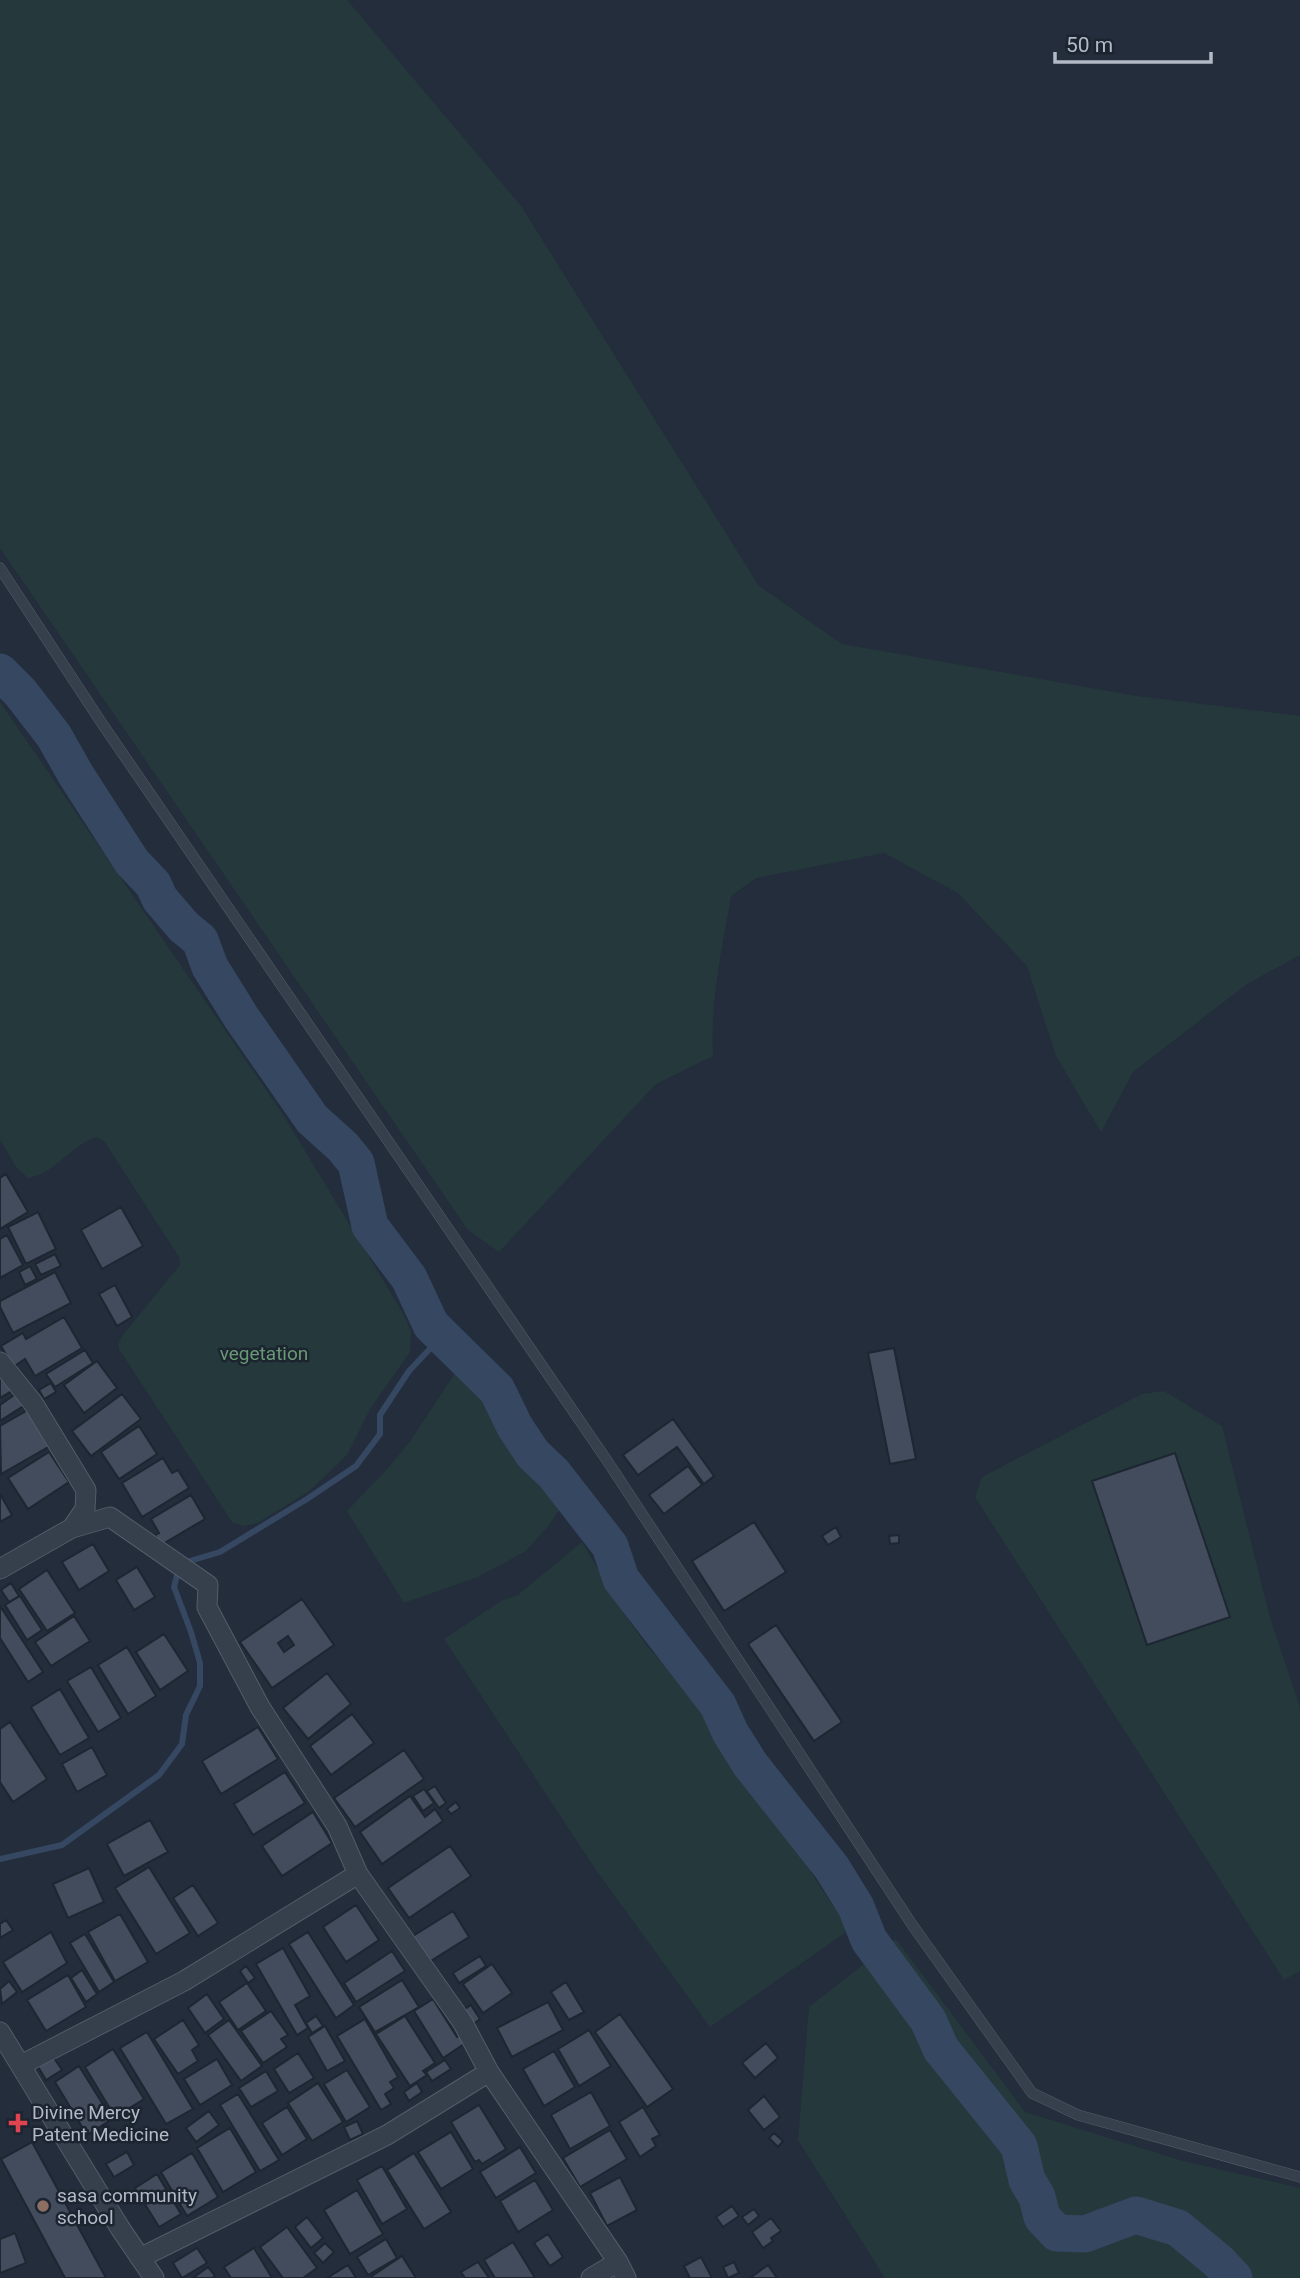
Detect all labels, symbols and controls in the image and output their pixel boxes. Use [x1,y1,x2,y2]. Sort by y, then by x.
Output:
scale bar [1055,21,1211,65]
text: 50 m [1066,33,1113,57]
park label: vegetation [220,1342,308,1365]
place label: Divine Mercy Patent Medicine [32,2101,169,2146]
marker: Divine Mercy Patent Medicine [10,2115,26,2131]
place label: sasa community school [57,2184,197,2229]
marker: sasa community school [35,2198,51,2214]

